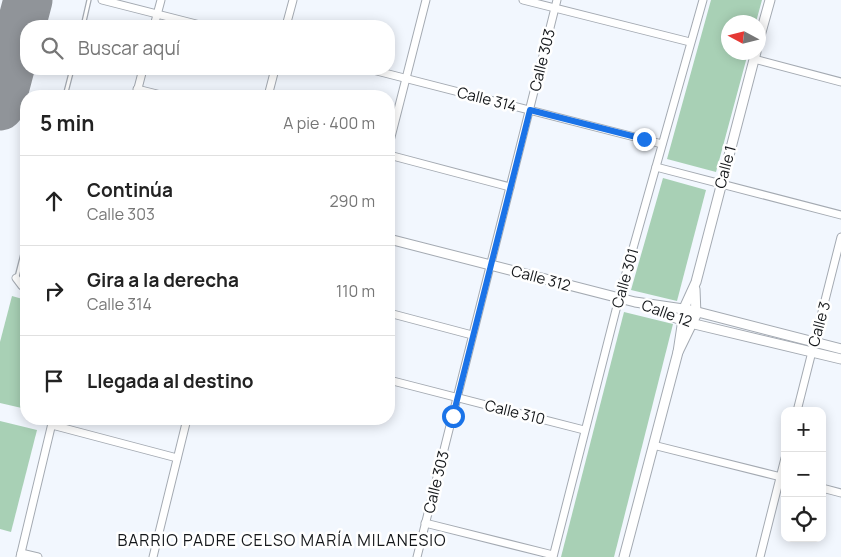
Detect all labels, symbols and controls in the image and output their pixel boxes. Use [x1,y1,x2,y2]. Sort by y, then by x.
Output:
north arrow [721,15,766,60]
search box [20,20,395,75]
street label: Calle 303 [524,27,560,93]
icon: search [38,34,66,62]
text: Buscar aquí [78,35,180,61]
street label: Calle 314 [455,81,519,117]
text: 5 min [40,109,94,137]
text: A pie · 400 m [283,112,375,134]
route end [633,128,656,151]
street label: Calle 1 [709,143,741,191]
text: Continúa [87,177,173,203]
icon: ahead [40,187,68,215]
text: 290 m [329,190,375,212]
text: Calle 303 [87,203,155,225]
street label: Calle 301 [606,246,644,310]
street label: Calle 312 [509,260,573,296]
text: Gira a la derecha [87,267,239,293]
icon: right [40,277,68,305]
text: 110 m [336,280,375,302]
text: Calle 314 [87,293,152,315]
street label: Calle 12 [639,294,695,332]
street label: Calle 3 [803,299,835,349]
icon: arrive [40,367,68,395]
text: Llegada al destino [87,368,254,394]
street label: Calle 310 [483,394,547,430]
route start [442,405,465,428]
map controls [781,407,826,542]
button: + [781,407,826,452]
street label: Calle 303 [418,449,454,515]
button: − [781,452,826,497]
button: locate [781,497,826,542]
district label: BARRIO PADRE CELSO MARÍA MILANESIO [117,529,447,551]

